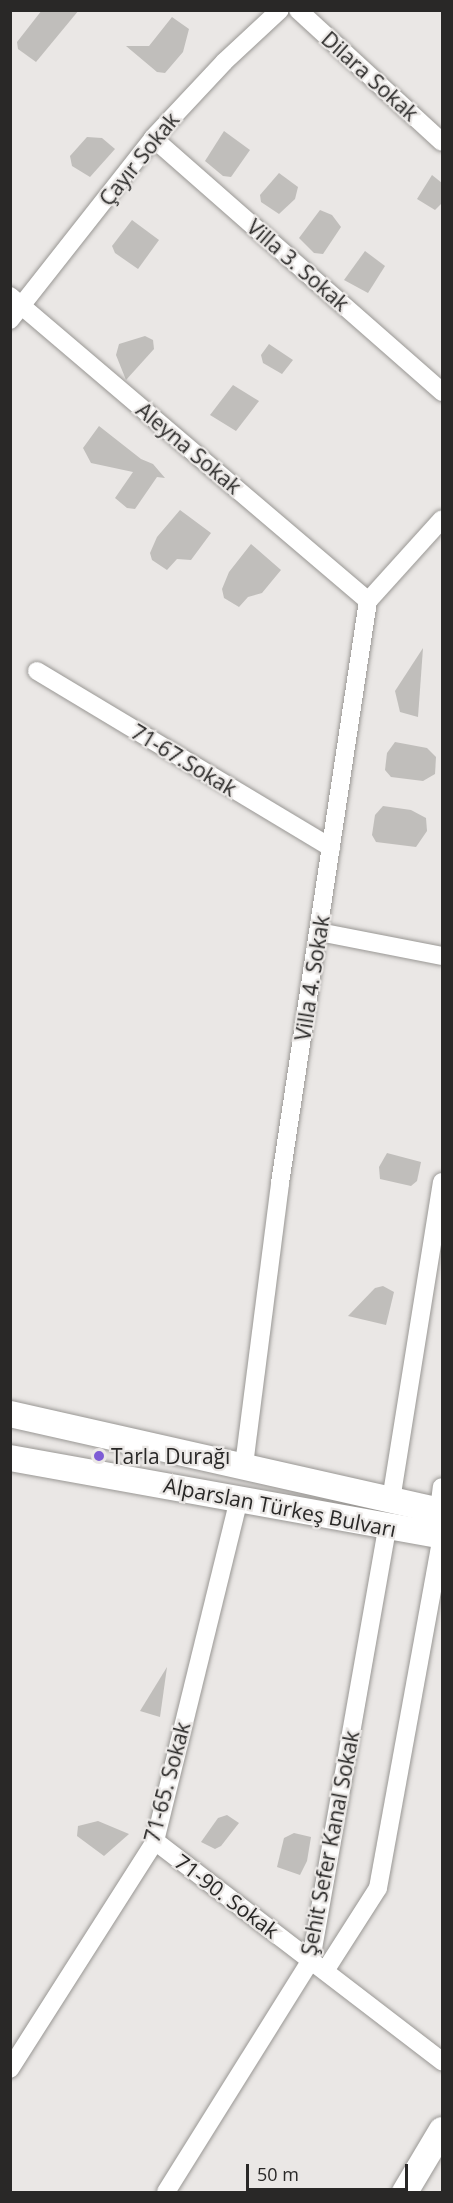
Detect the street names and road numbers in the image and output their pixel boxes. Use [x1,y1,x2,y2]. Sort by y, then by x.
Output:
street label: Dilara Sokak [317,26,423,126]
street label: Çayır Sokak [94,107,184,211]
street label: Villa 3. Sokak [242,214,354,316]
street label: Aleyna Sokak [132,397,246,499]
street label: 71-67.Sokak [127,719,241,801]
street label: Villa 4. Sokak [290,914,334,1042]
street label: Alparslan Türkeş Bulvarı [162,1472,398,1542]
street label: 71-65. Sokak [139,1719,195,1845]
street label: Şehit Sefer Kanal Sokak [296,1729,364,1957]
street label: 71-90. Sokak [170,1849,284,1943]

